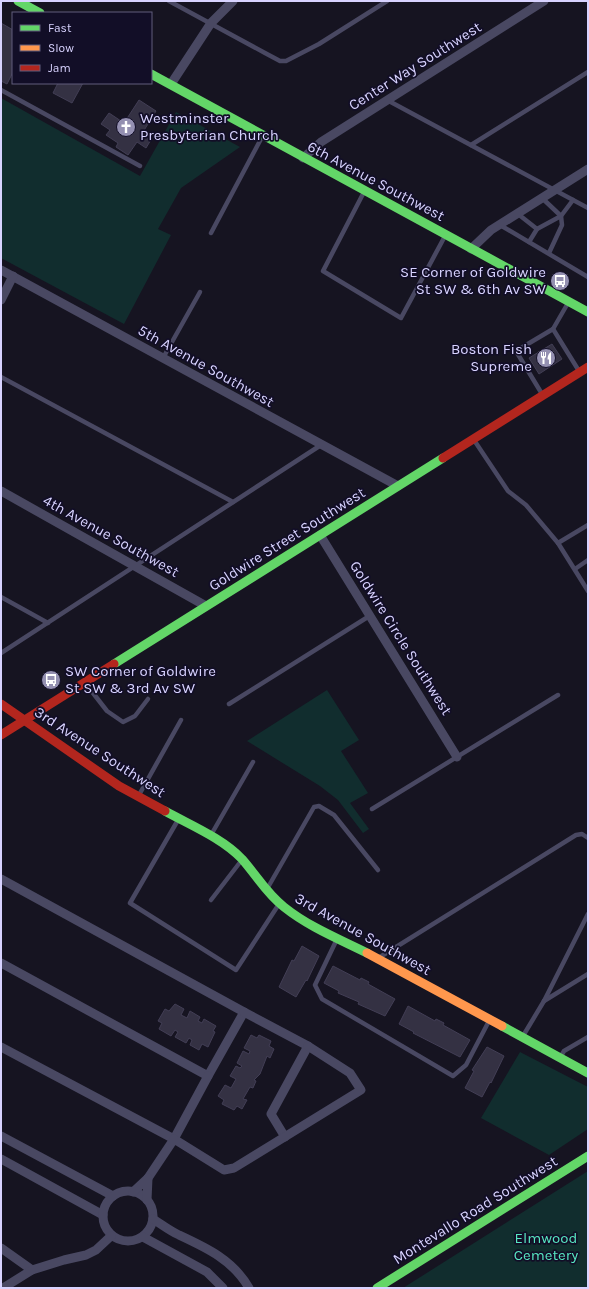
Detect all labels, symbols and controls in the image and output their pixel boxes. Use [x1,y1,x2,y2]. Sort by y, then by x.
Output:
legend [12,12,152,84]
street label: Center Way Southwest [345,18,485,114]
text: Fast [48,21,72,35]
text: Slow [48,41,74,55]
text: Jam [48,61,71,75]
place label: Westminster Presbyterian Church [140,109,279,144]
church icon: Westminster Presbyterian Church [115,116,137,138]
street label: 6th Avenue Southwest [304,137,448,225]
place label: SE Corner of Goldwire St SW & 6th Av SW [400,263,547,298]
bus stop icon: SE Corner of Goldwire St SW & 6th Av SW [549,270,571,292]
street label: 5th Avenue Southwest [135,321,277,411]
place label: Boston Fish Supreme [451,340,532,375]
restaurant icon: Boston Fish Supreme [535,347,557,369]
street label: Goldwire Street Southwest [206,483,369,595]
street label: 4th Avenue Southwest [40,491,182,581]
street label: Goldwire Circle Southwest [346,558,456,719]
place label: SW Corner of Goldwire St SW & 3rd Av SW [65,662,216,697]
bus stop icon: SW Corner of Goldwire St SW & 3rd Av SW [40,669,62,691]
street label: 3rd Avenue Southwest [31,703,169,801]
street label: 3rd Avenue Southwest [292,889,434,979]
street label: Montevallo Road Southwest [389,1152,561,1268]
park label: Elmwood Cemetery [514,1229,578,1264]

